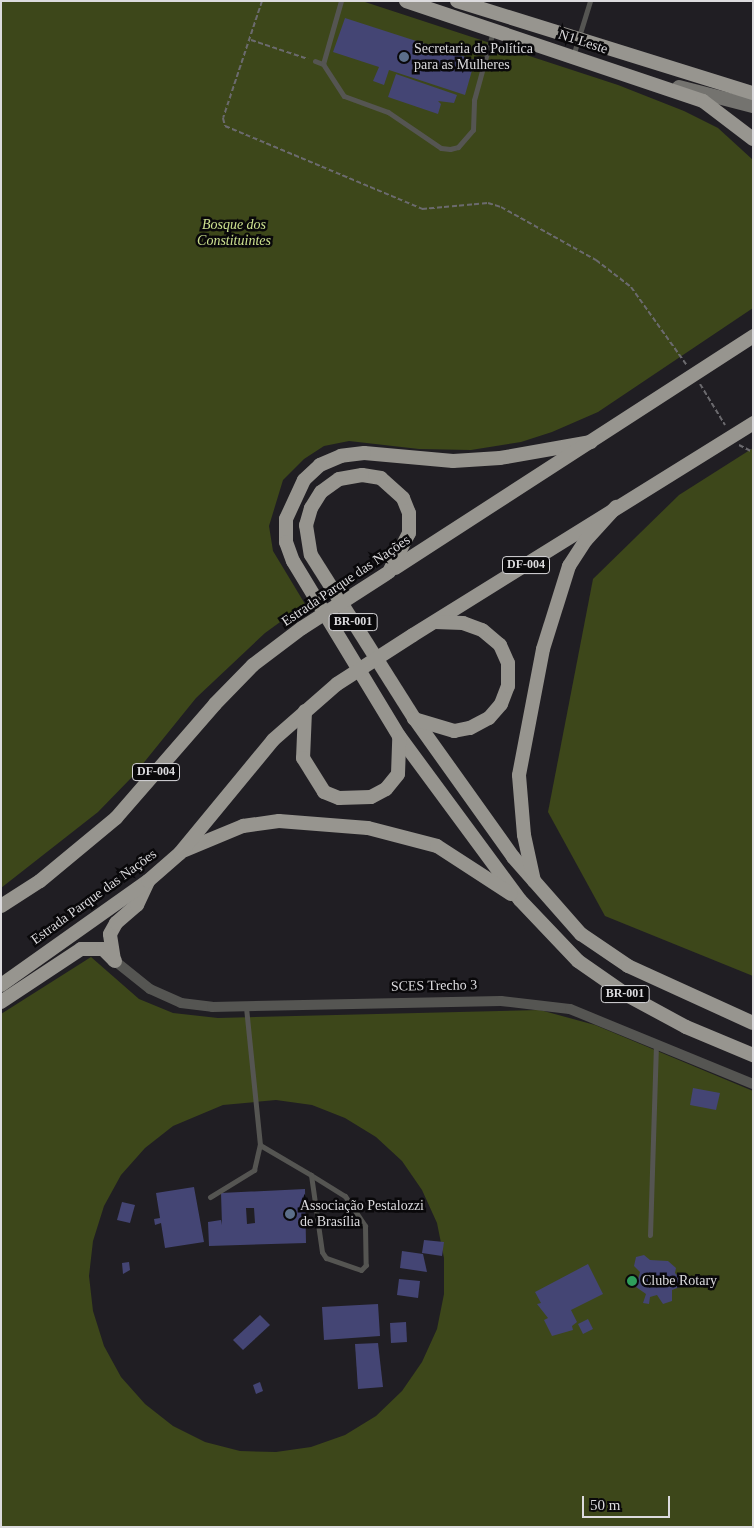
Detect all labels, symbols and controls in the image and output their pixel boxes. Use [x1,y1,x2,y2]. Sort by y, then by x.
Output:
street label: N1 Leste [556,26,610,58]
place label: Secretaria de Política para as Mulheres [414,41,533,74]
marker: Secretaria de Política para as Mulheres [398,51,410,63]
park label: Bosque dos Constituintes [197,217,271,250]
street label: Estrada Parque das Nações [279,532,413,630]
road number: DF-004 [501,556,551,574]
road number: BR-001 [328,612,378,632]
road number: DF-004 [131,762,181,782]
street label: Estrada Parque das Nações [28,846,160,948]
street label: SCES Trecho 3 [391,977,477,995]
road number: BR-001 [600,984,650,1004]
place label: Associação Pestalozzi de Brasília [300,1198,424,1230]
marker: Associação Pestalozzi de Brasília [284,1208,296,1220]
place label: Clube Rotary [642,1273,717,1289]
marker: Clube Rotary [626,1275,638,1287]
scale bar [584,1486,672,1518]
text: 50 m [590,1497,620,1513]

